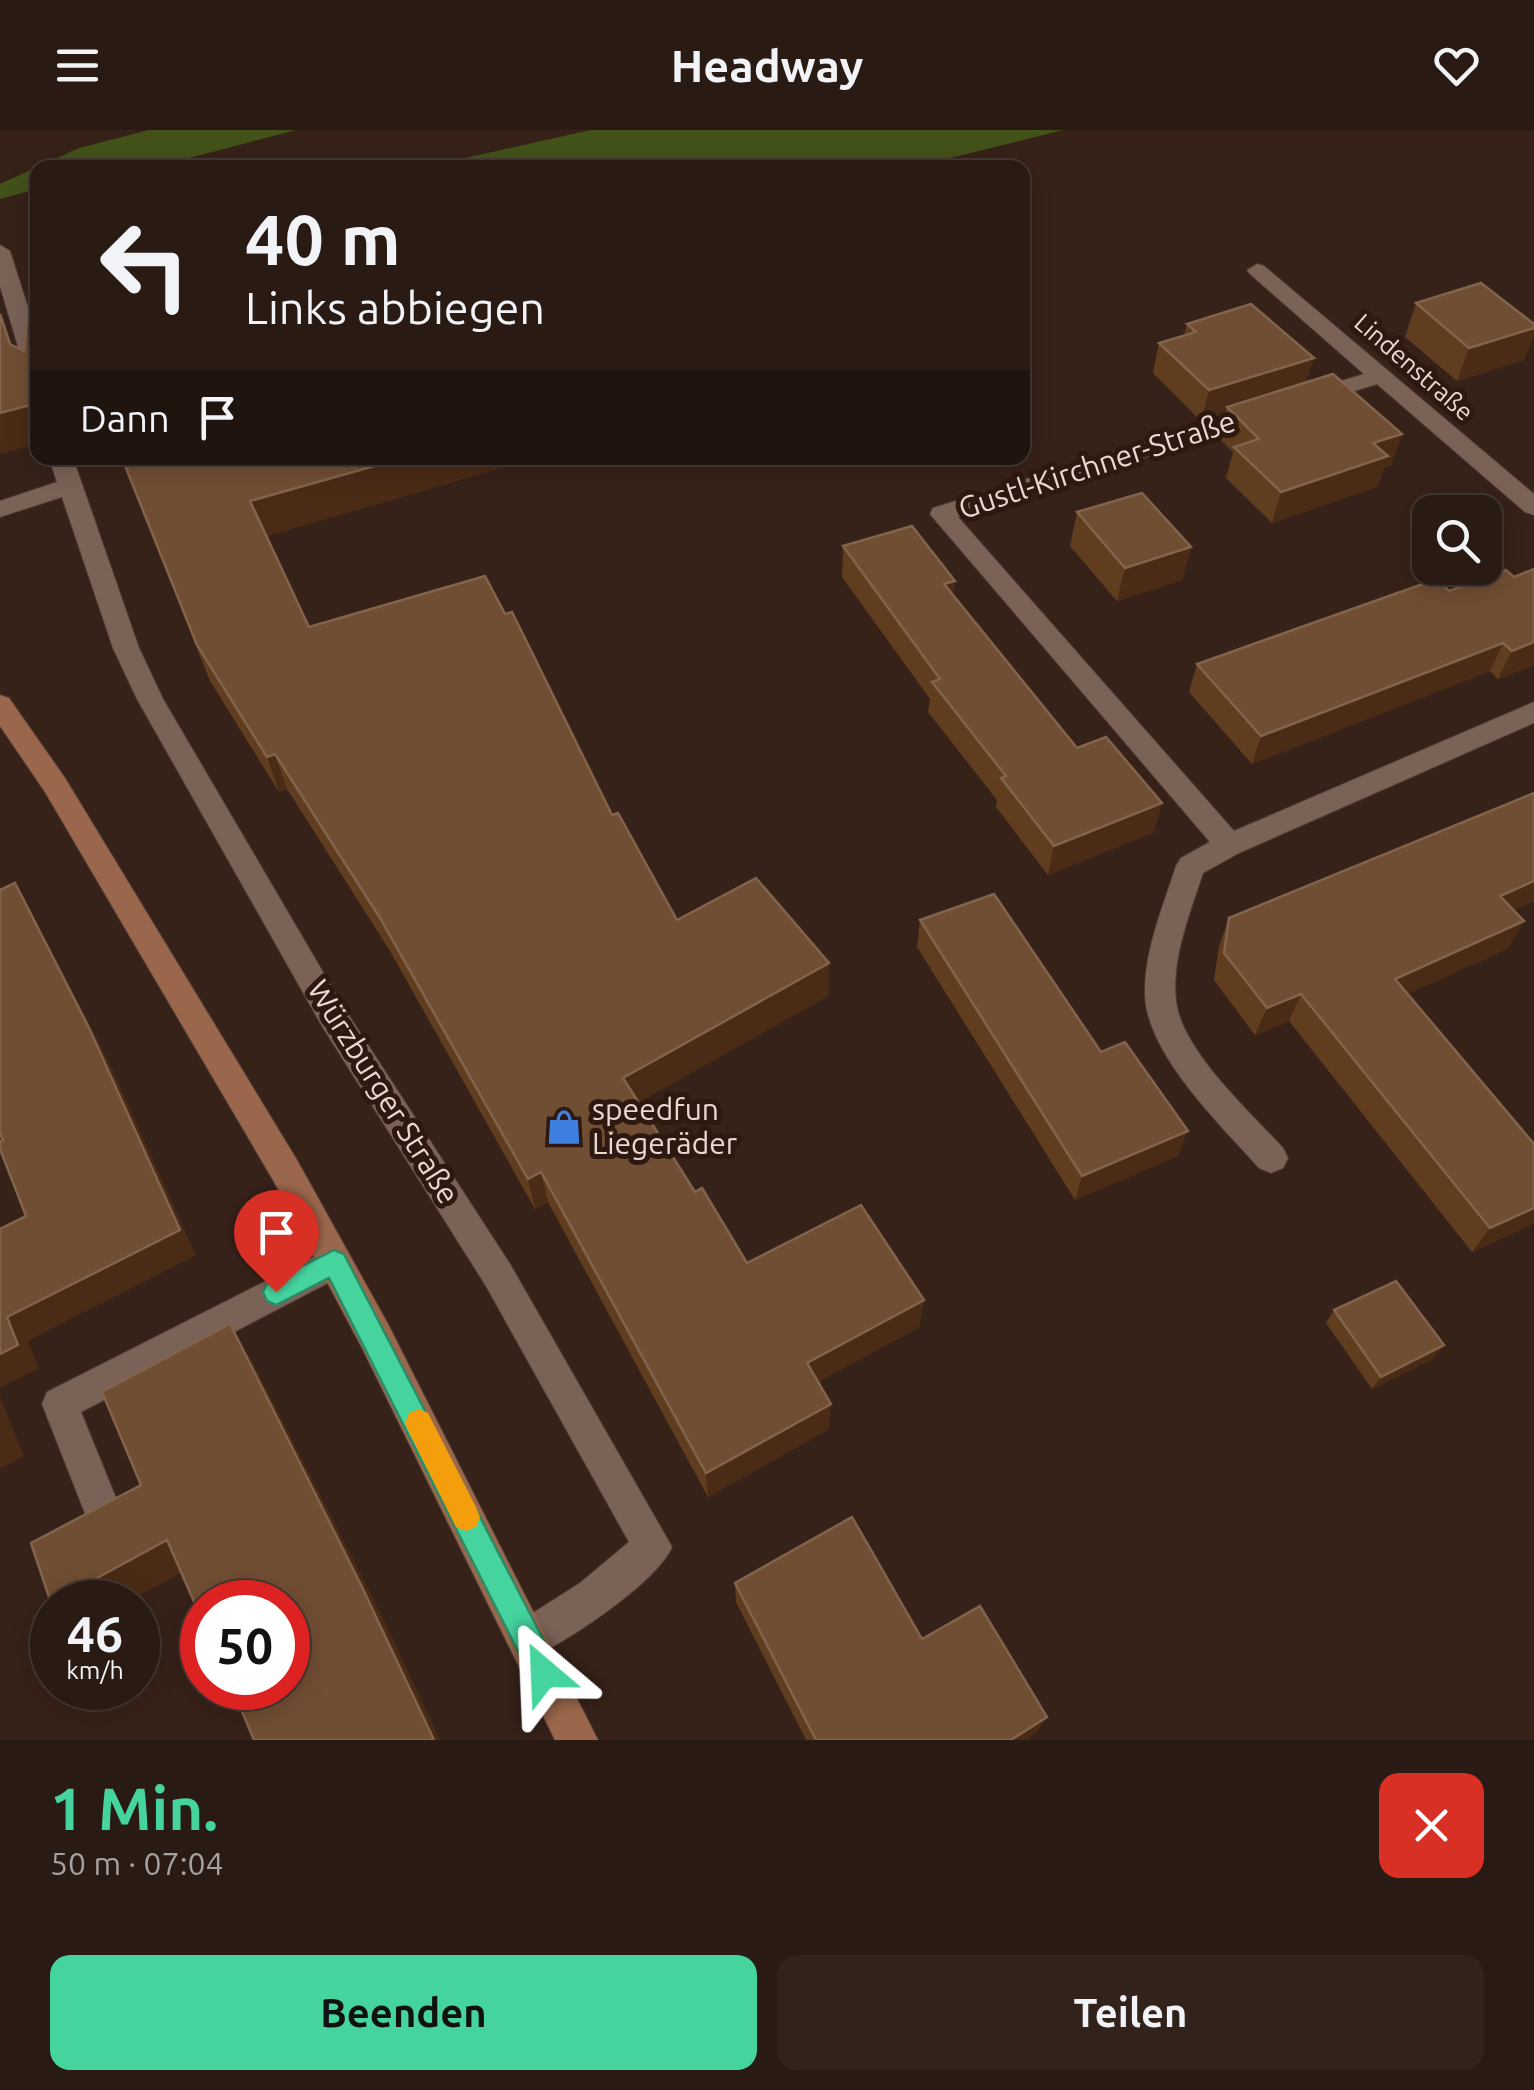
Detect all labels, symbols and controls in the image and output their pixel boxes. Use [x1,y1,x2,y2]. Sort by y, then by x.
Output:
icon: menu [50,38,105,93]
icon: heart [1429,38,1484,93]
text: Headway [671,40,863,91]
icon: left [80,200,210,330]
text: 40 m [245,200,401,278]
text: Links abbiegen [245,282,545,333]
street label: Lindenstraße [1349,308,1479,426]
icon: arrive [190,390,245,445]
text: Dann [80,397,170,439]
street label: Gustl-Kirchner-Straße [954,403,1239,525]
map controls [1412,495,1502,585]
button: search [1412,495,1502,585]
street label: Würzburger Straße [301,974,466,1209]
place label: speedfun Liegeräder [592,1092,738,1160]
shop icon: speedfun Liegeräder [545,1108,583,1146]
pin [234,1190,319,1293]
icon: arrive [249,1205,304,1260]
speed limit sign: 50 [180,1580,310,1710]
text: 46 [67,1605,123,1661]
position arrow [492,1621,596,1725]
text: km/h [66,1656,124,1684]
button: close [1379,1773,1484,1878]
text: 1 Min. [50,1774,218,1841]
text: 50 m · 07:04 [50,1845,224,1881]
button: Beenden [50,1955,757,2070]
button: Teilen [777,1955,1484,2070]

